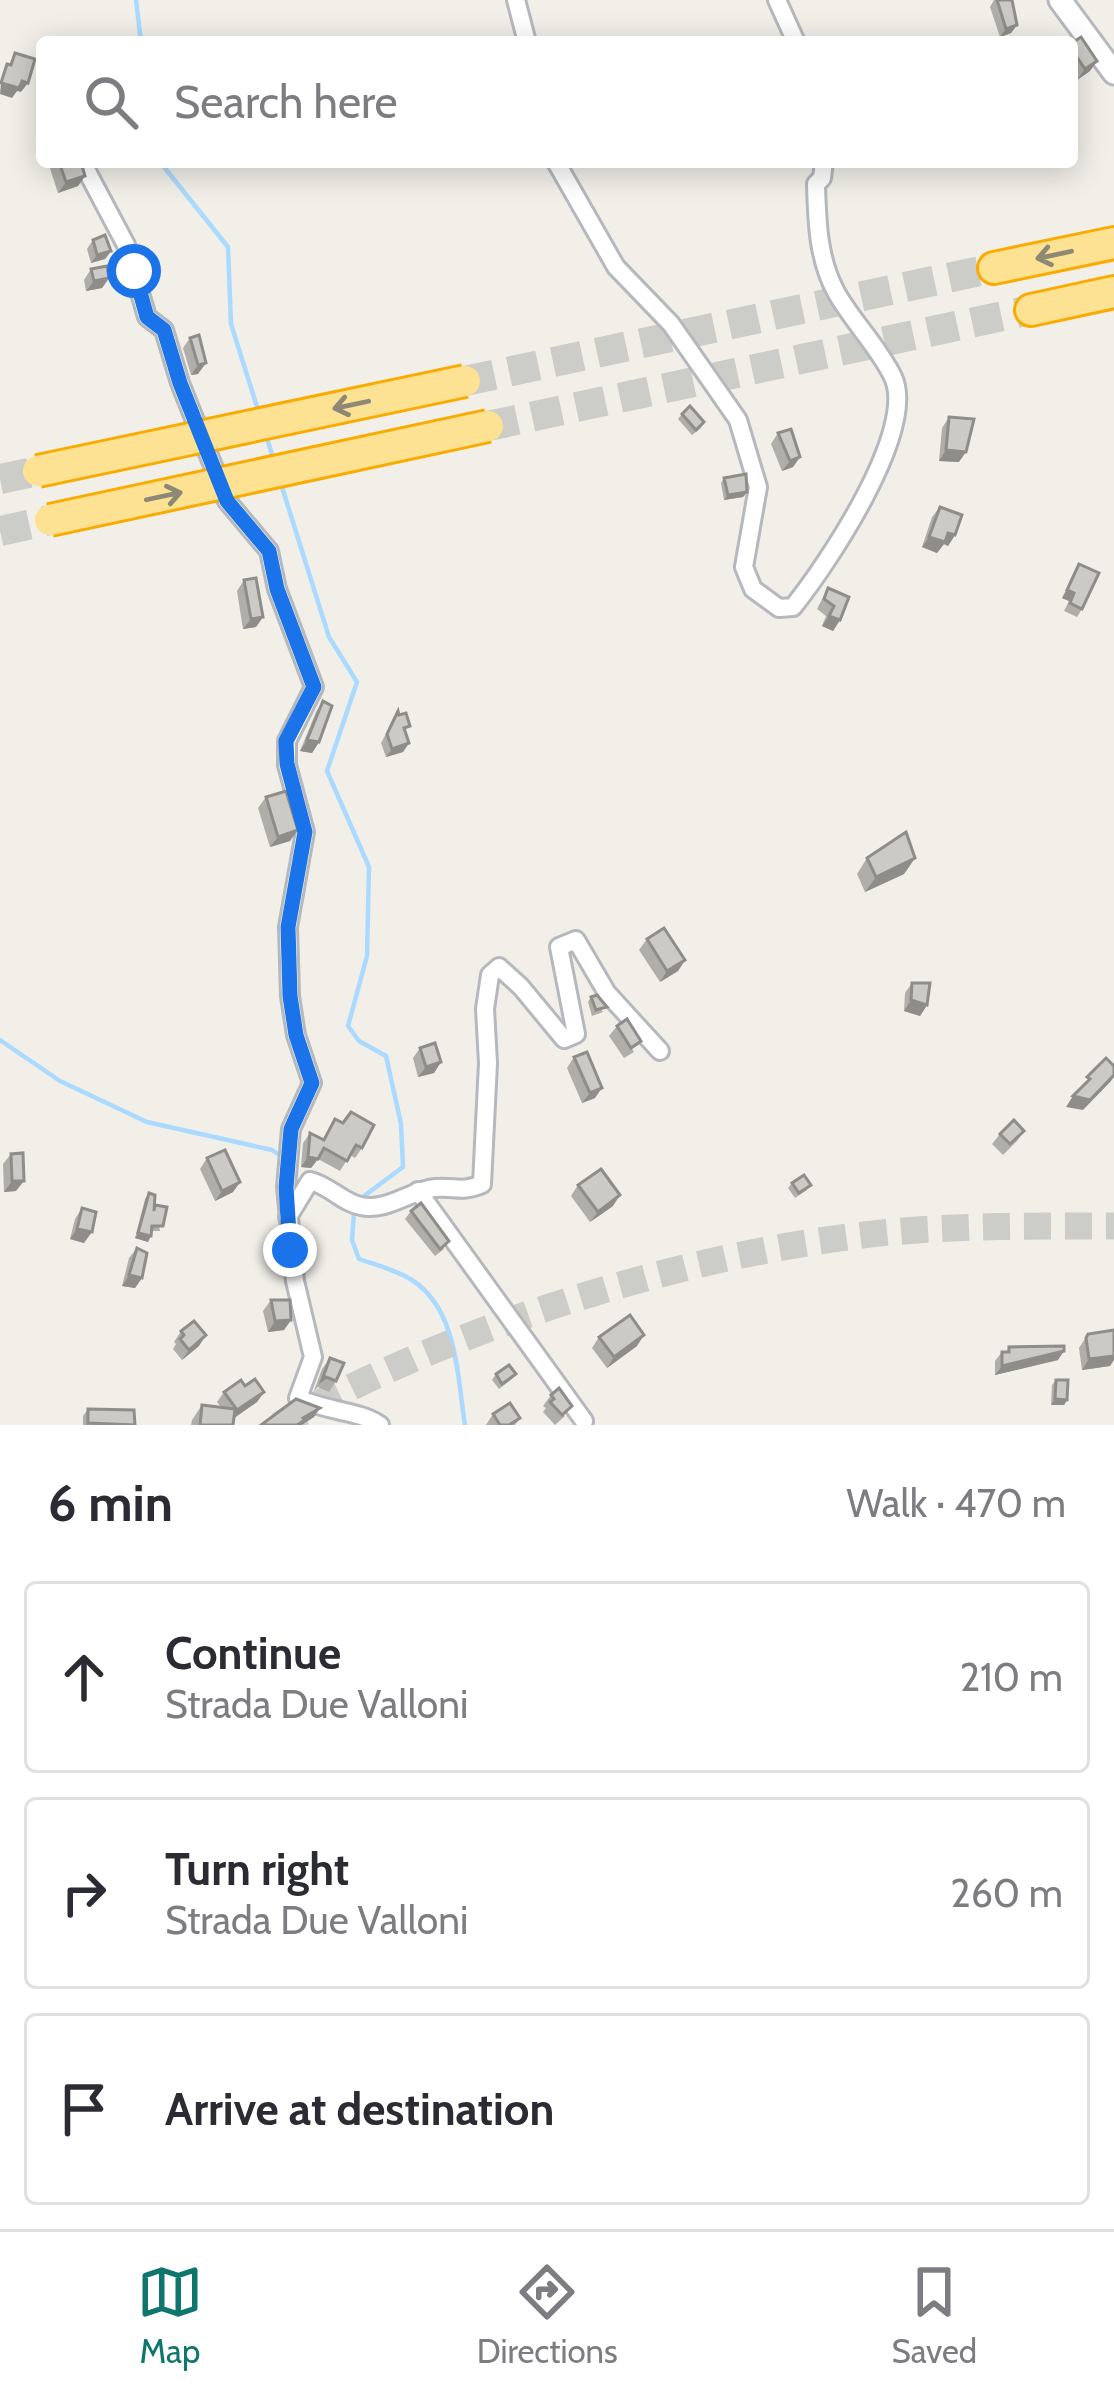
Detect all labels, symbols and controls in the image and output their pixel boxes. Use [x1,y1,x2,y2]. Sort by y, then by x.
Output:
search box [36,36,1078,168]
icon: search [78,69,144,135]
text: Search here [174,75,398,129]
route start [107,244,161,298]
one-way arrow [1036,245,1074,268]
one-way arrow [332,395,370,418]
one-way arrow [145,483,183,506]
route end [263,1223,317,1277]
text: 6 min [48,1472,173,1534]
text: Walk · 470 m [846,1479,1066,1527]
text: Continue [165,1626,341,1680]
icon: ahead [51,1644,117,1710]
text: 210 m [960,1653,1063,1701]
text: Strada Due Valloni [165,1680,468,1728]
text: Turn right [165,1842,349,1896]
icon: right [51,1860,117,1926]
text: 260 m [950,1869,1063,1917]
text: Strada Due Valloni [165,1896,468,1944]
icon: arrive [51,2076,117,2142]
text: Arrive at destination [165,2082,554,2136]
tab: Map [137,2259,203,2371]
tab: Directions [477,2259,618,2371]
tab: Saved [891,2259,977,2371]

